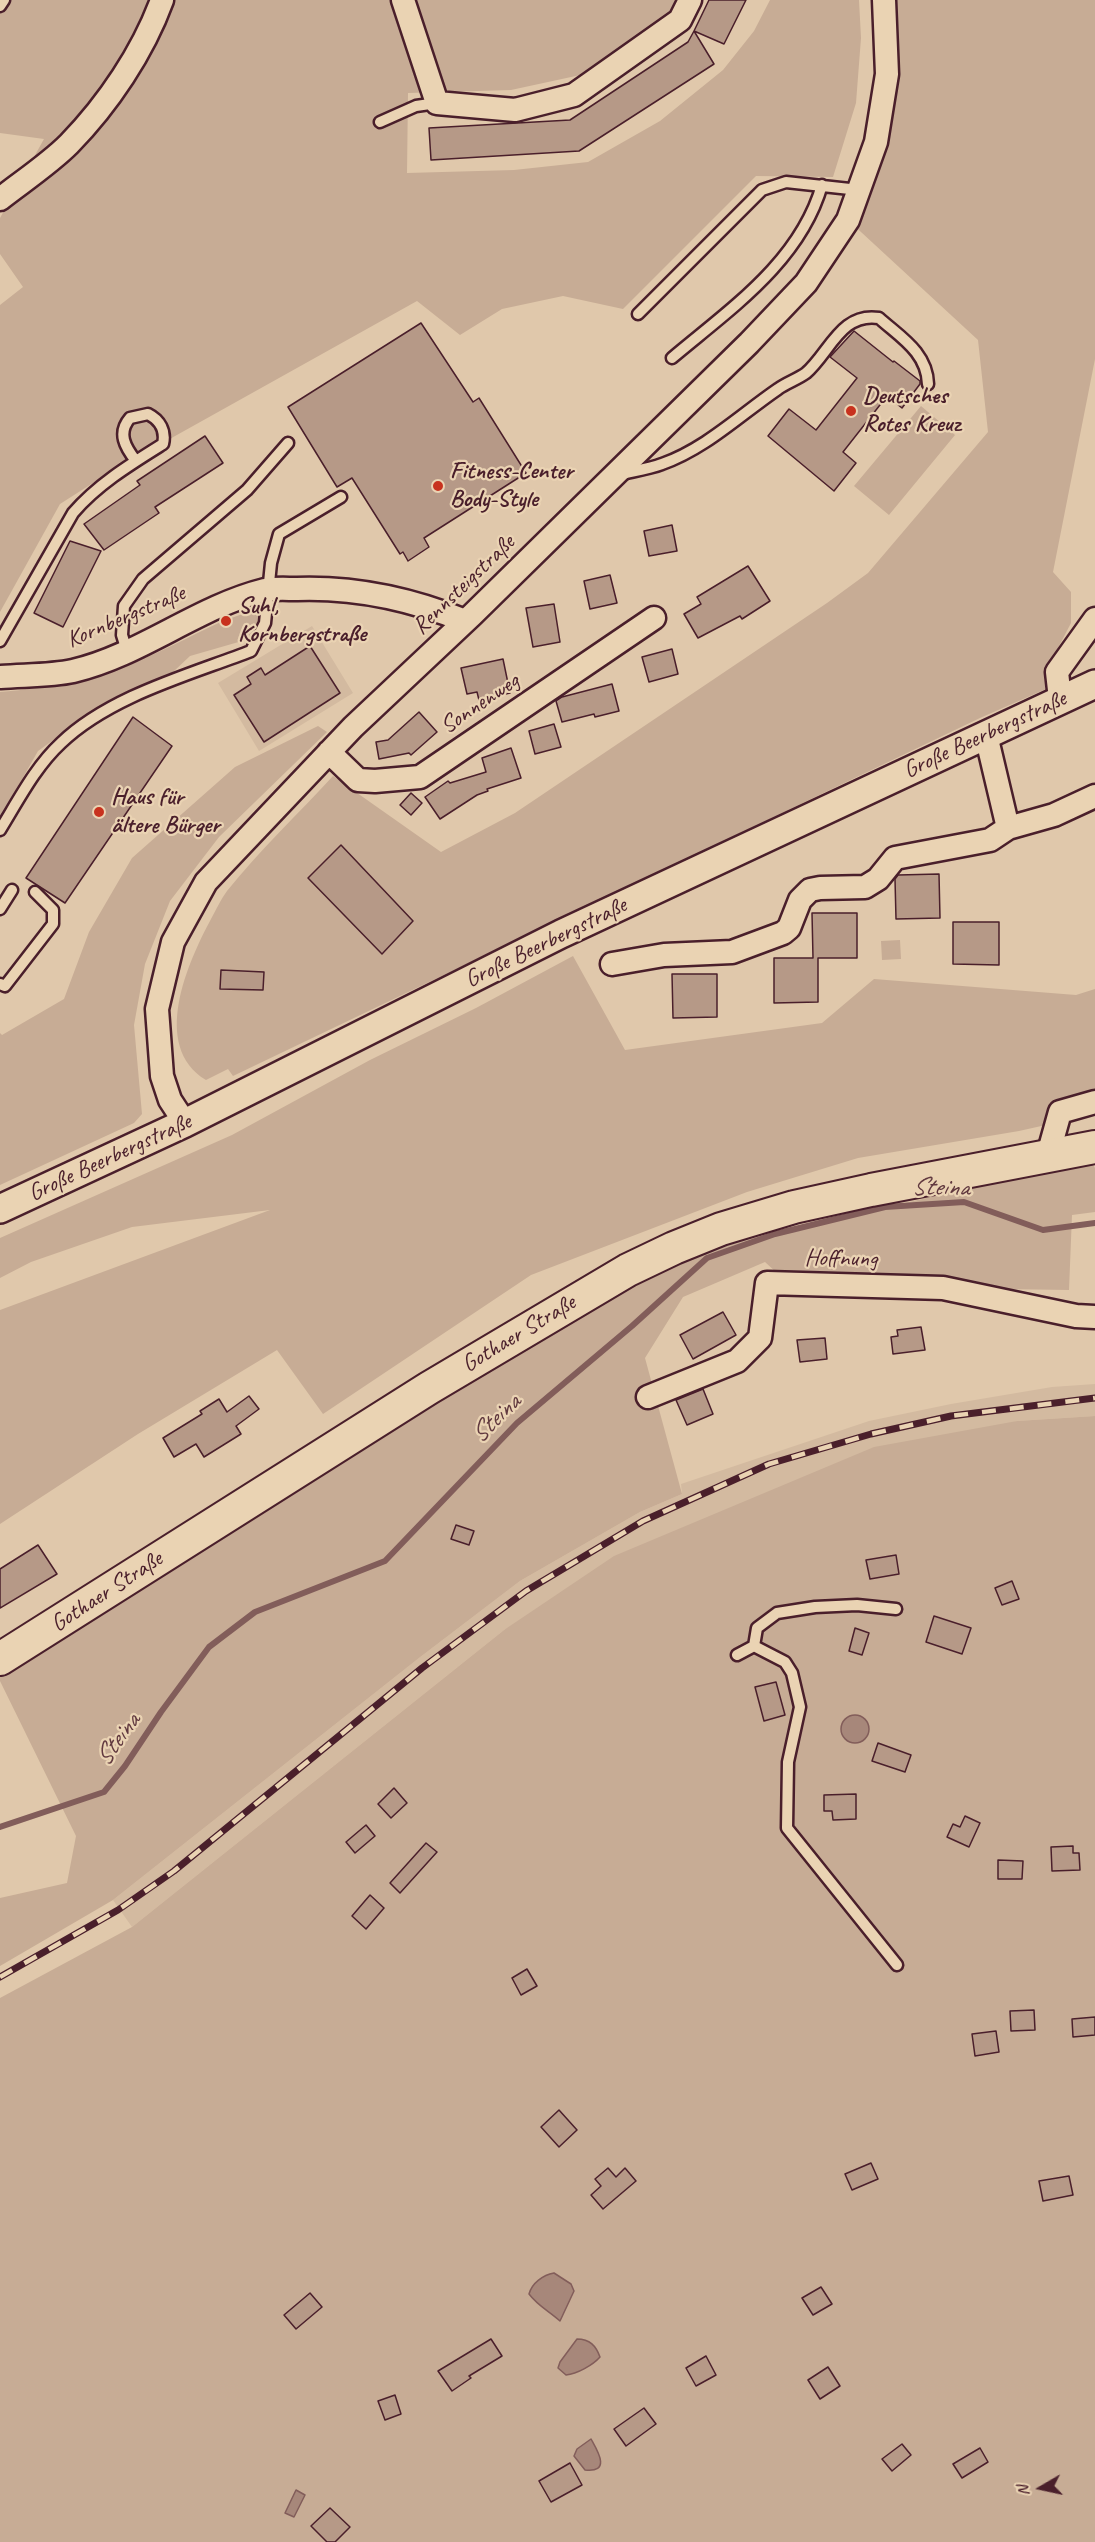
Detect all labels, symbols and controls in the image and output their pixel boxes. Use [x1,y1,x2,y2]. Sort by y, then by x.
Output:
place label: Deutsches Rotes Kreuz [863,383,960,439]
marker: Deutsches Rotes Kreuz [844,404,858,418]
place label: Fitness-Center Body-Style [450,458,573,514]
marker: Fitness-Center Body-Style [431,479,445,493]
street label: Rennsteigstraße [407,529,521,641]
street label: Kornbergstraße [62,579,190,655]
place label: Suhl, Kornbergstraße [238,593,366,649]
marker: Suhl, Kornbergstraße [219,614,233,628]
street label: Sonnenweg [435,667,525,741]
street label: Große Beerbergstraße [899,685,1071,785]
place label: Haus für ältere Bürger [111,784,220,840]
marker: Haus für ältere Bürger [92,805,106,819]
street label: Große Beerbergstraße [460,891,632,995]
street label: Große Beerbergstraße [24,1108,196,1208]
water label: Steina [911,1172,969,1204]
street label: Hoffnung [804,1244,878,1274]
street label: Gothaer Straße [457,1289,581,1379]
water label: Steina [465,1388,527,1450]
street label: Gothaer Straße [46,1545,168,1639]
water label: Steina [88,1708,148,1772]
north arrow [1011,2458,1071,2518]
text: N [1013,2484,1034,2497]

